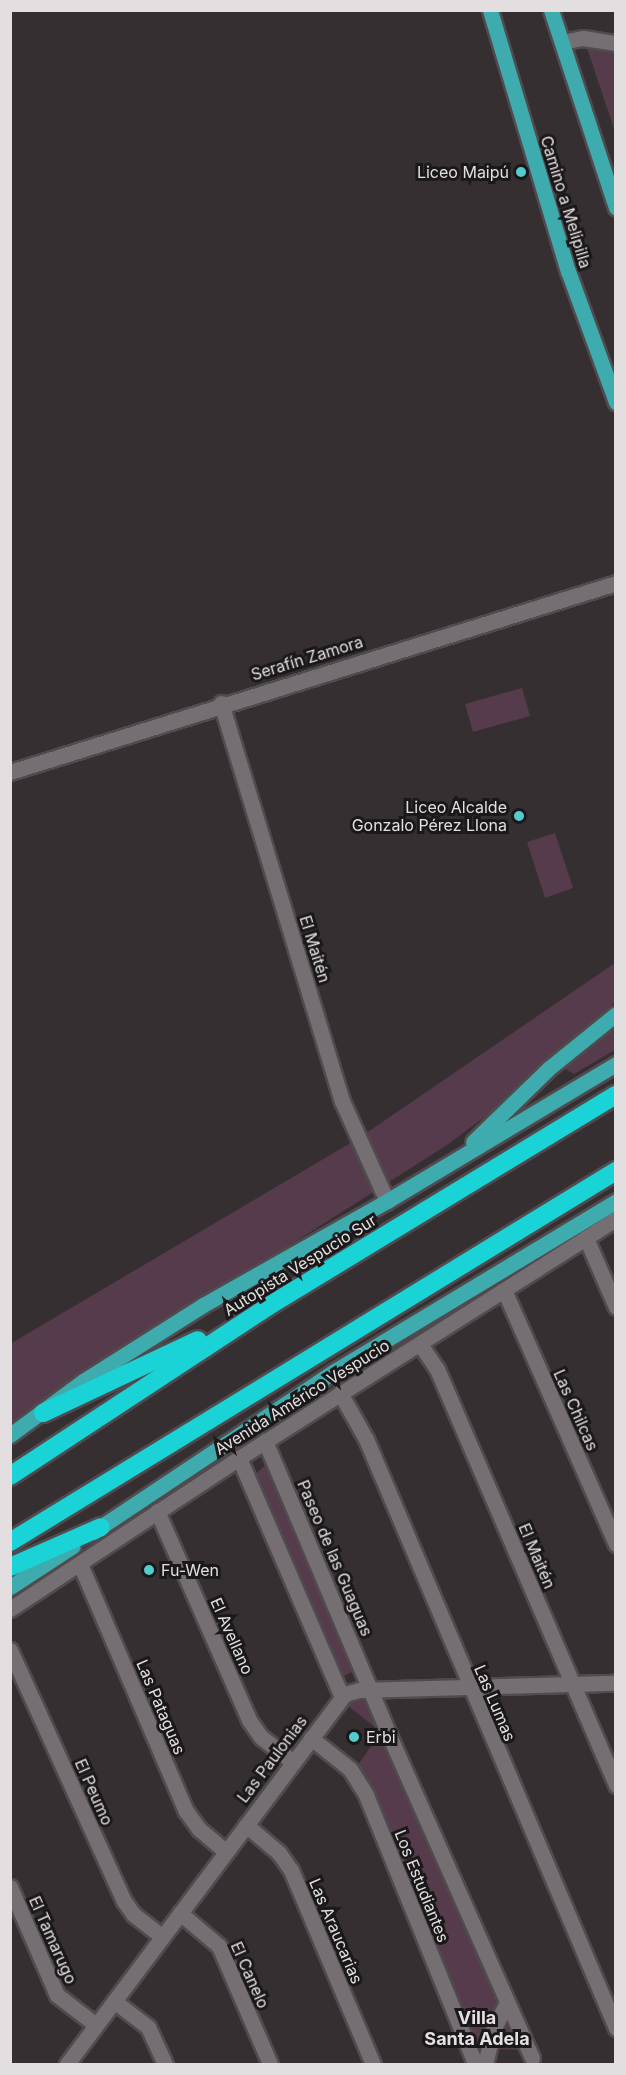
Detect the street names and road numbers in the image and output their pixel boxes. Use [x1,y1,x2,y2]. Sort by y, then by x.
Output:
street label: Camino a Melipilla [537,133,595,271]
street label: Serafín Zamora [249,632,365,684]
street label: El Maitén [296,913,334,985]
street label: Autopista Vespucio Sur [220,1210,380,1320]
street label: Avenida Américo Vespucio [211,1335,393,1459]
street label: Las Chilcas [550,1367,602,1453]
street label: Paseo de las Guaguas [293,1477,377,1639]
street label: El Maitén [515,1520,559,1592]
street label: El Avellano [207,1595,257,1677]
street label: Las Pataguas [132,1657,190,1757]
street label: Las Lumas [470,1662,520,1744]
street label: Las Paulonias [233,1712,311,1806]
street label: El Peumo [71,1756,117,1828]
street label: Los Estudiantes [391,1827,453,1945]
street label: Las Araucarias [305,1876,367,1986]
street label: El Tamarugo [25,1893,81,1987]
street label: El Canelo [227,1939,273,2011]

